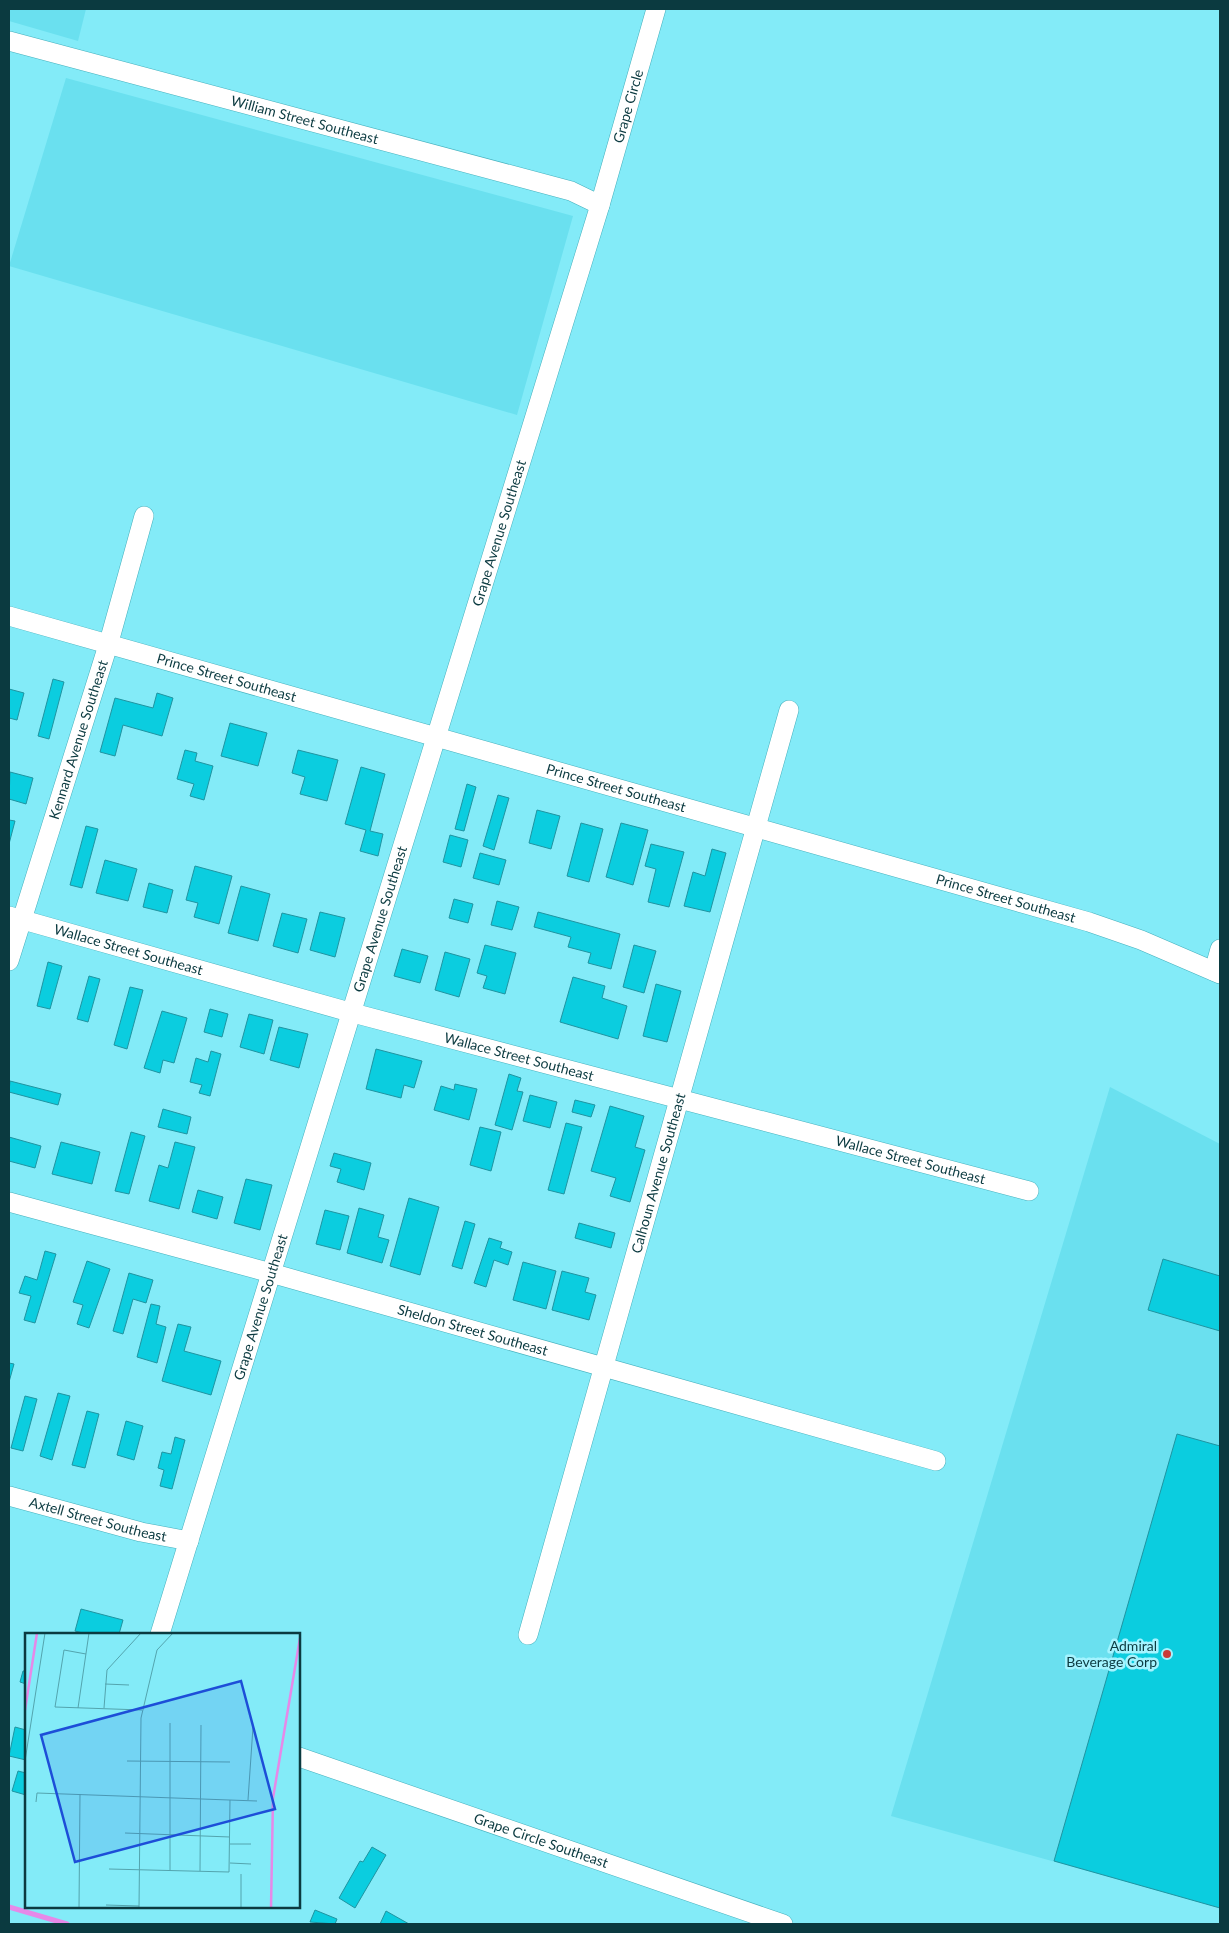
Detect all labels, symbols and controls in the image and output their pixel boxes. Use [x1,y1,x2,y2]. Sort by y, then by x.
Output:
street label: Grape Circle [609,67,646,145]
street label: William Street Southeast [229,92,380,147]
street label: Grape Avenue Southeast [468,458,529,608]
street label: Prince Street Southeast [155,649,298,705]
street label: Kennard Avenue Southeast [45,658,111,821]
street label: Prince Street Southeast [545,760,688,815]
street label: Grape Avenue Southeast [349,844,410,994]
street label: Prince Street Southeast [934,870,1078,926]
street label: Wallace Street Southeast [52,920,205,978]
street label: Wallace Street Southeast [442,1028,596,1084]
street label: Calhoun Avenue Southeast [627,1091,689,1255]
street label: Wallace Street Southeast [834,1132,987,1187]
street label: Grape Avenue Southeast [230,1232,291,1382]
street label: Sheldon Street Southeast [396,1300,550,1359]
street label: Axtell Street Southeast [28,1493,168,1545]
inset map [25,1633,300,1908]
place label: Admiral Beverage Corp [1066,1637,1157,1670]
marker: Admiral Beverage Corp [1161,1648,1173,1660]
street label: Grape Circle Southeast [472,1809,611,1871]

